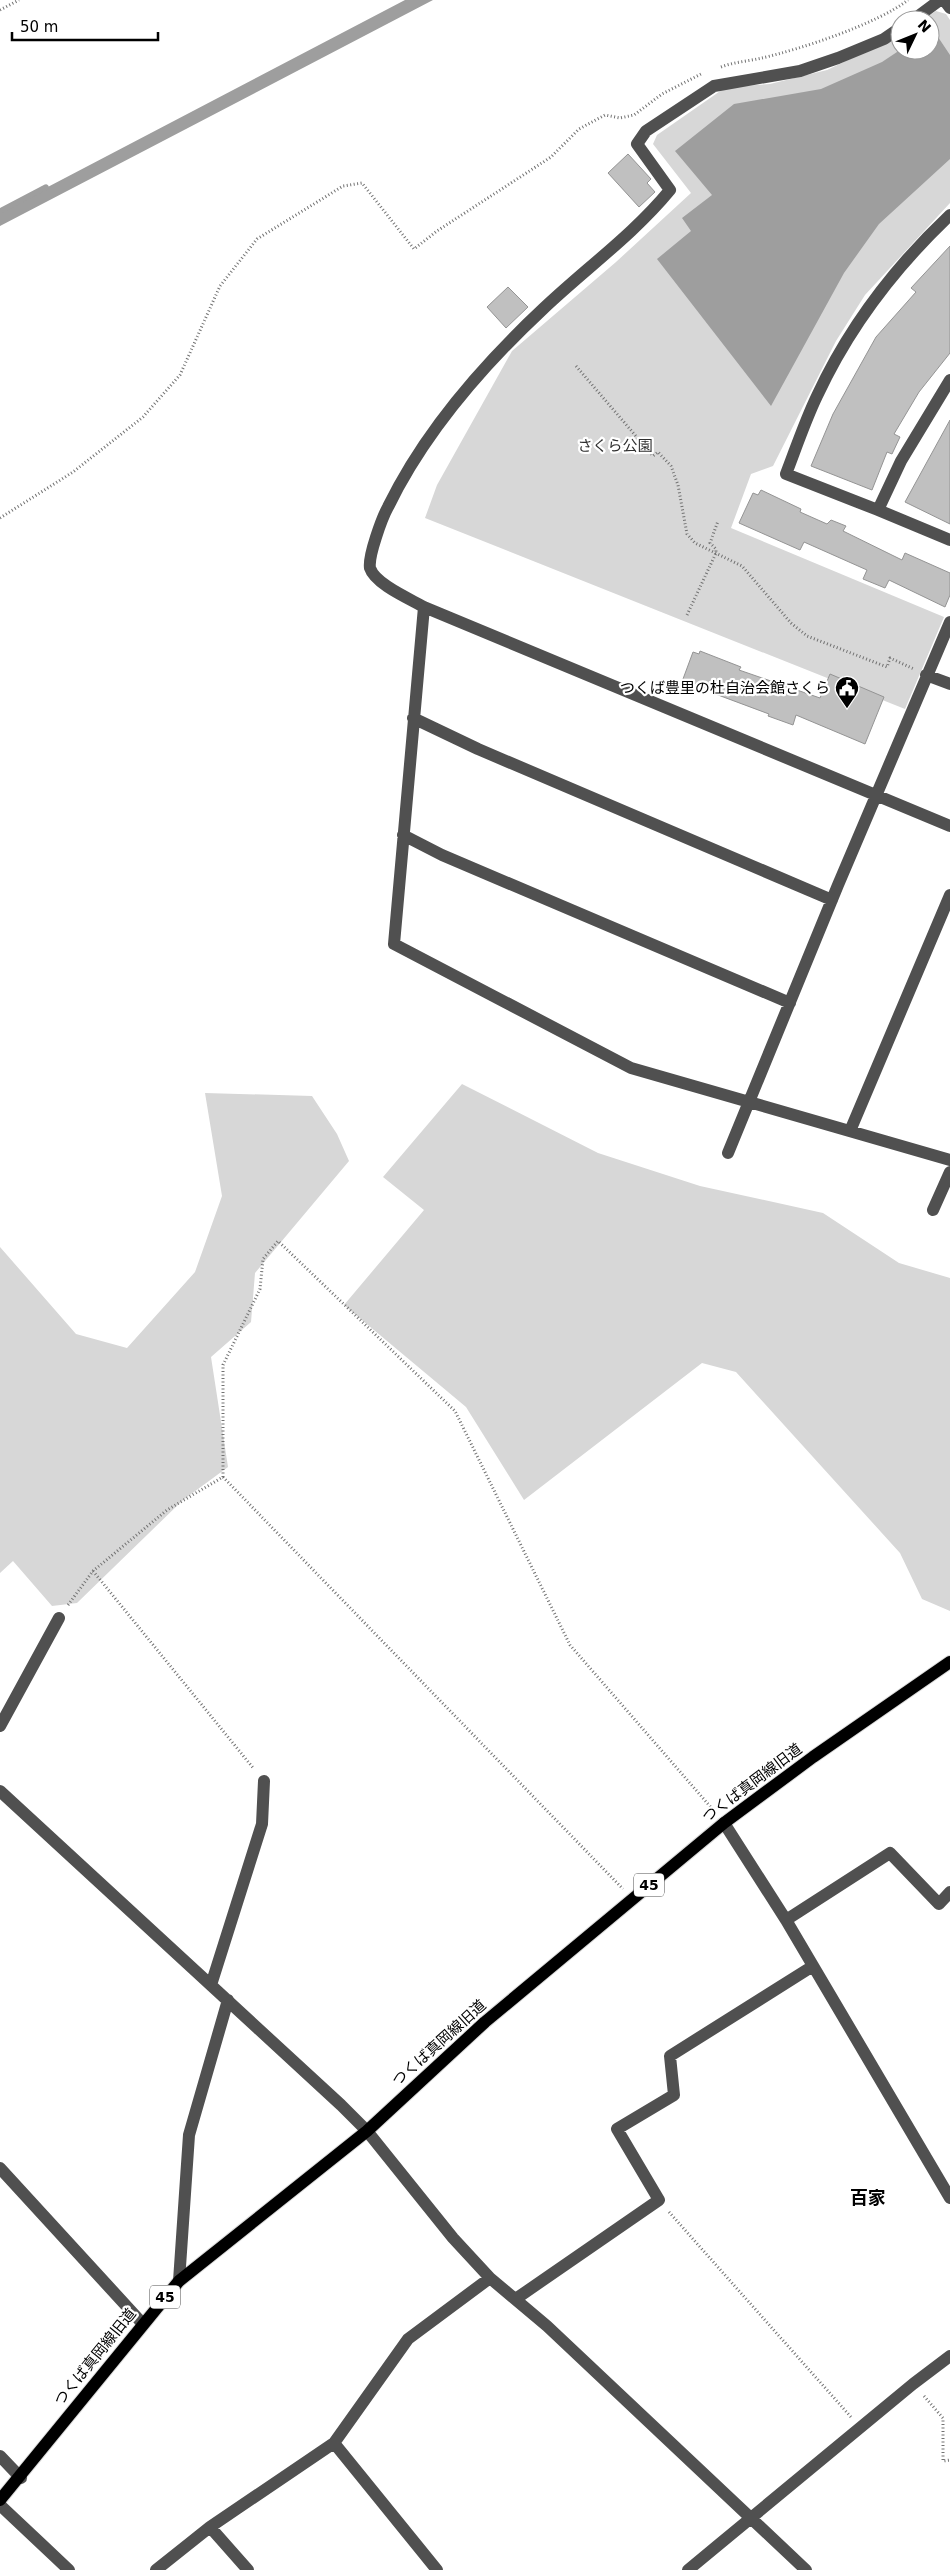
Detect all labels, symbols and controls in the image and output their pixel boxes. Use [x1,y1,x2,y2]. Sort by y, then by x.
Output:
scale bar [12,10,159,42]
north arrow [890,10,940,60]
text: N [915,16,934,36]
text: 50 m [20,18,58,36]
park label: さくら公園 [577,437,653,455]
public building icon: つくば豊里の杜自治会館さくら [834,675,860,709]
place label: つくば豊里の杜自治会館さくら [620,679,830,697]
street label: つくば真岡線旧道 [699,1740,805,1826]
road number: 45 [634,1874,664,1896]
street label: つくば真岡線旧道 [388,1996,490,2090]
district label: 百家 [850,2187,886,2208]
road number: 45 [150,2286,180,2308]
street label: つくば真岡線旧道 [50,2305,140,2409]

